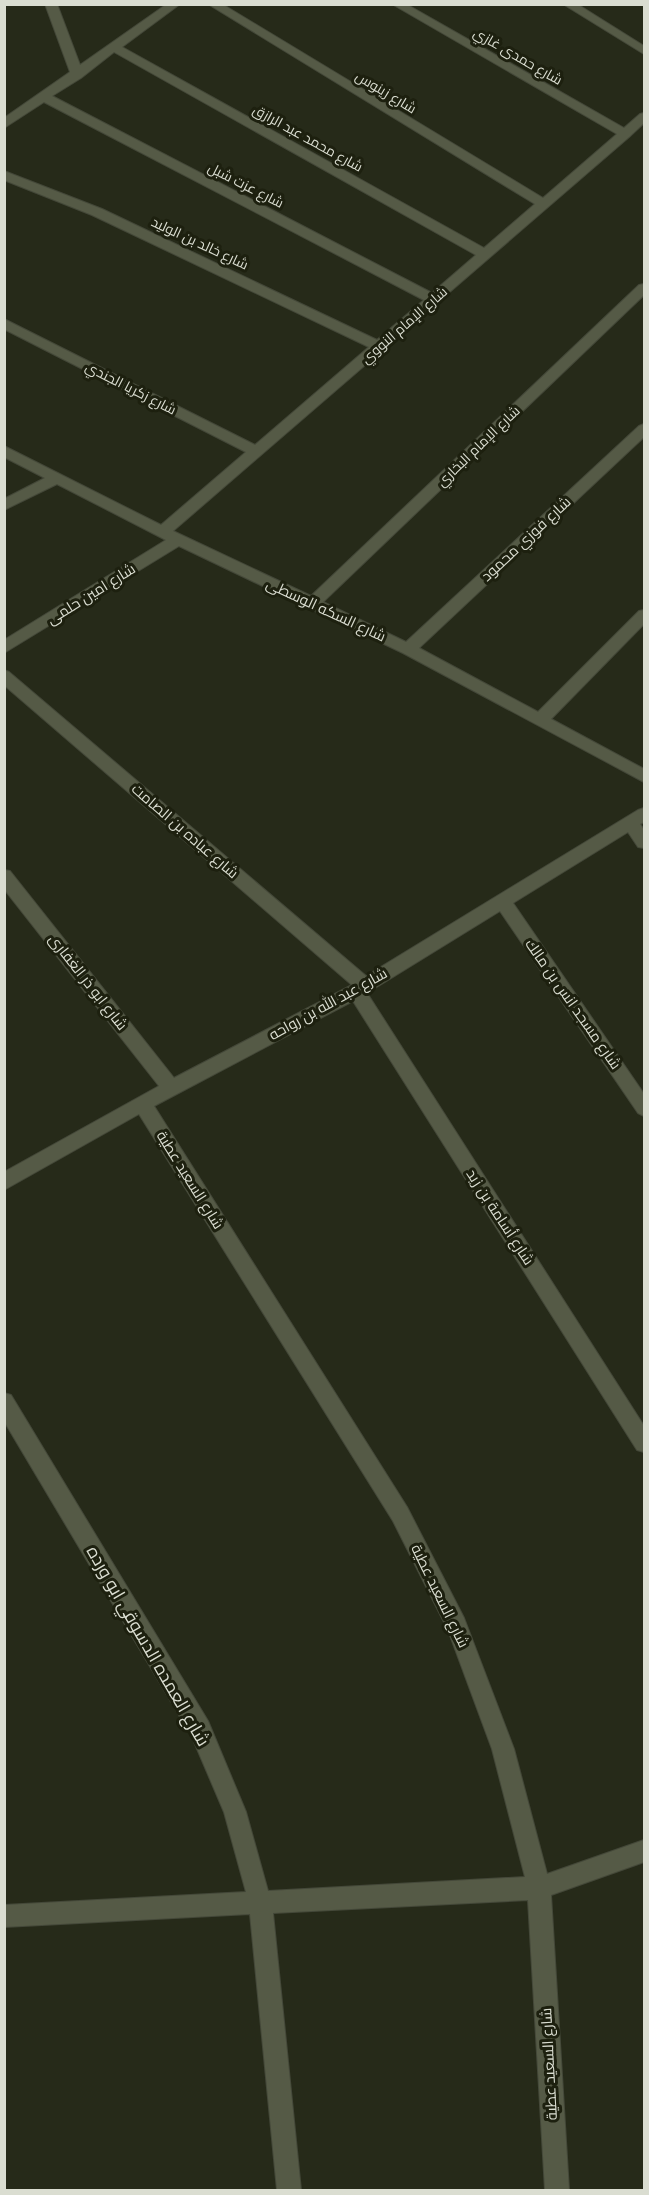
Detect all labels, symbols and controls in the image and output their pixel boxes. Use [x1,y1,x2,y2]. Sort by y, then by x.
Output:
street label: شارع حمدى غازي [469,22,566,91]
street label: شارع زينوس [352,66,420,117]
street label: شارع محمد عبد الرازق [250,99,367,176]
street label: شارع عزت شبل [205,157,287,212]
street label: شارع خالد بن الوليد [148,212,252,273]
street label: شارع الإمام النووي [356,282,453,370]
street label: شارع زكريا الجندي [81,356,180,421]
street label: شارع الإمام البخاري [432,401,526,493]
street label: شارع فوزي محمود [476,491,577,587]
street label: شارع امين حلمى [42,558,140,630]
street label: شارع السكه الوسطى [263,573,389,647]
street label: شارع عباده بن الصامت [127,778,243,884]
street label: شارع ابو ذر الغفارى [43,929,133,1035]
street label: شارع مسجد انس بن مالك [520,934,626,1074]
street label: شارع عبد الله بن رواحه [265,962,391,1046]
street label: شارع السعيد عطية [151,1126,229,1234]
street label: شارع أسامة بن زيد [461,1165,539,1269]
street label: شارع العمده الدسوقي ابو ورده [79,1541,216,1752]
street label: شارع السعيد عطية [405,1541,475,1651]
street label: شارع السعيد عطية [535,2007,563,2121]

